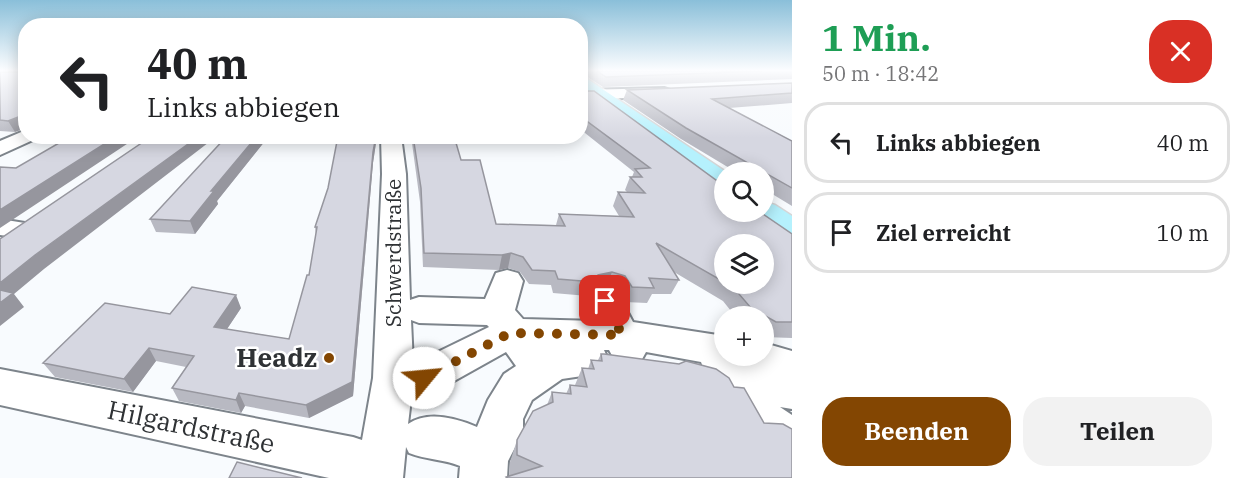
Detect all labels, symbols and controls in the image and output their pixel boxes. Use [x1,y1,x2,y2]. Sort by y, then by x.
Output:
text: 1 Min. [822,14,931,61]
button: close [1149,20,1212,83]
text: 40 m [147,36,248,91]
icon: left [48,42,126,120]
text: 50 m · 18:42 [822,60,939,87]
text: Links abbiegen [147,89,340,124]
icon: left [825,126,858,159]
text: Links abbiegen [876,128,1041,157]
text: 40 m [1157,128,1209,157]
map controls [714,162,774,366]
button: search [714,162,774,222]
street label: Schwerdstraße [379,179,407,327]
icon: arrive [825,216,858,249]
text: Ziel erreicht [876,218,1011,247]
text: 10 m [1157,218,1209,247]
button: layers [714,234,774,294]
pin [579,275,630,326]
icon: arrive [588,284,621,317]
button: + [714,306,774,366]
place label: Headz [236,340,317,374]
position arrow [392,346,456,410]
marker: Headz [322,351,336,365]
street label: Hilgardstraße [105,392,278,460]
button: Beenden [822,397,1011,466]
button: Teilen [1023,397,1212,466]

